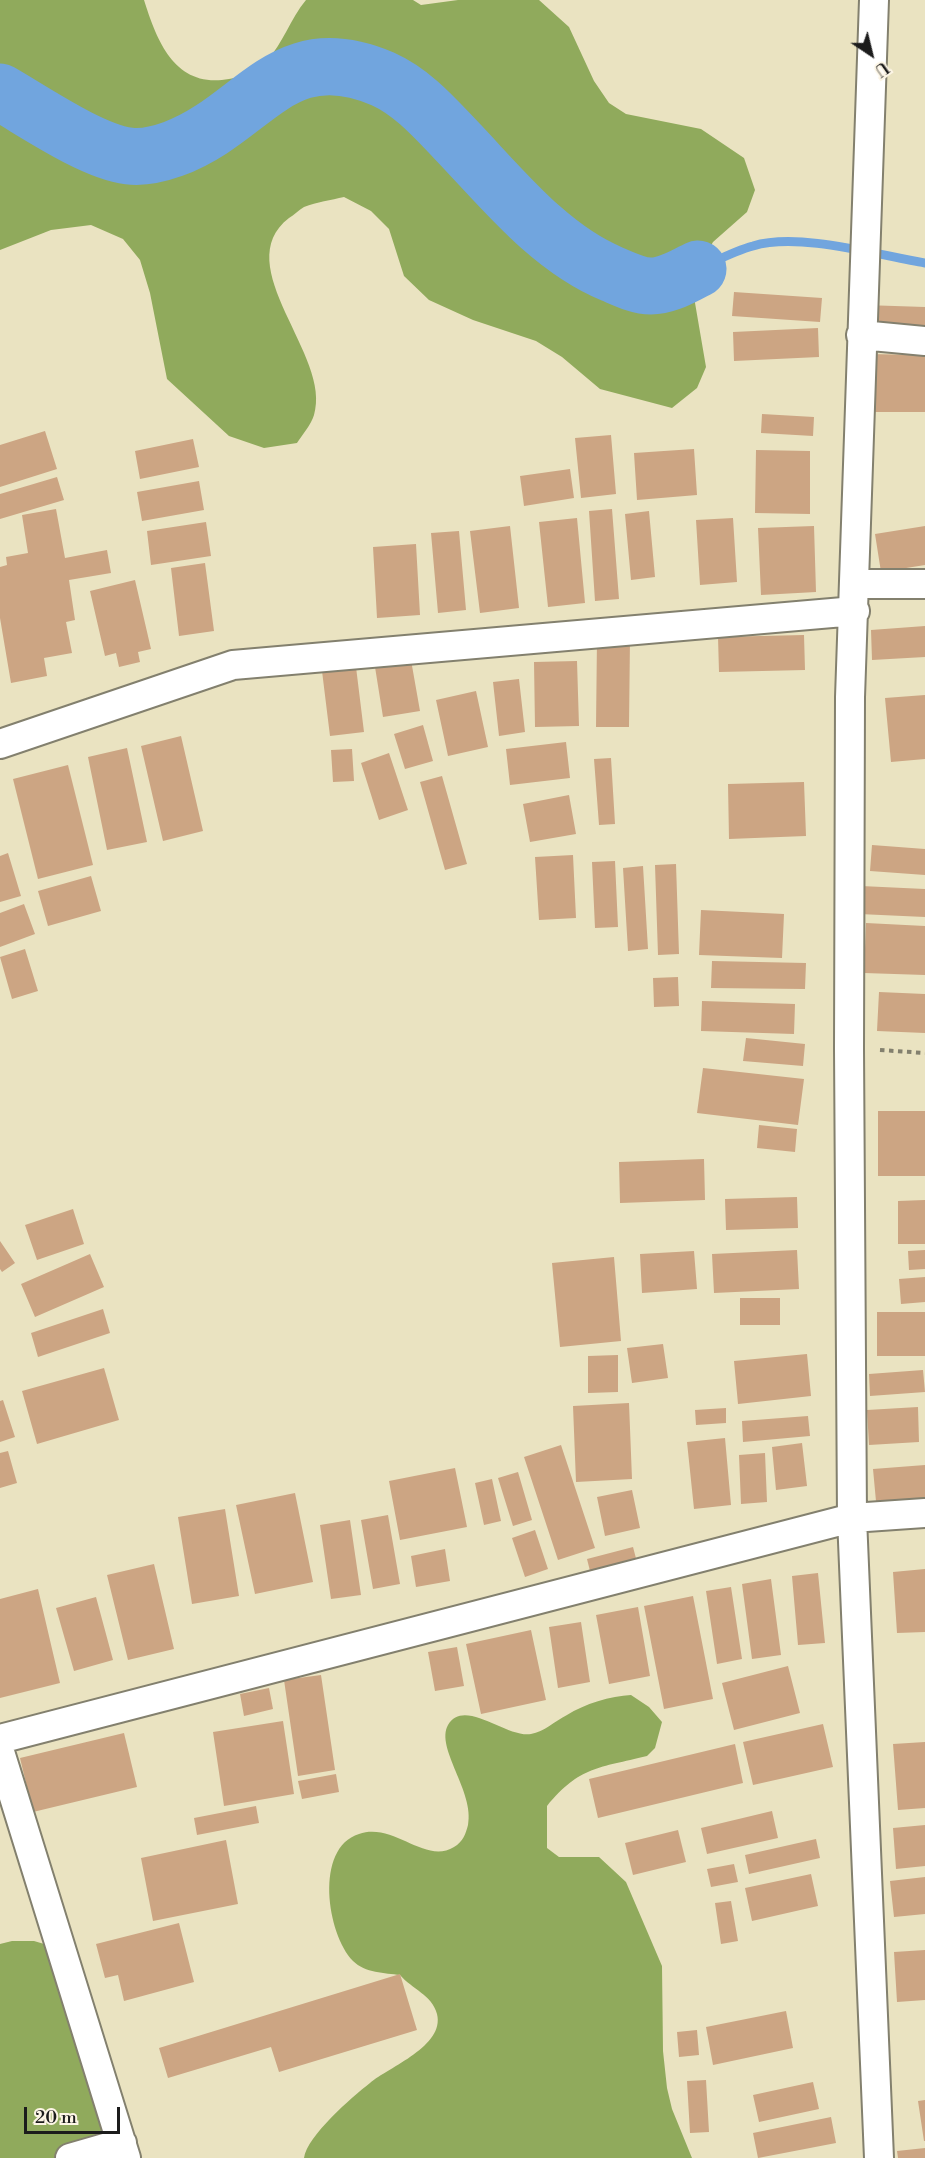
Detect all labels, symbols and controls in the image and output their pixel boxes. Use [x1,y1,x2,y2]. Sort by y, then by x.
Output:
north arrow [841,24,901,84]
text: U [871,57,892,80]
scale bar [27,2095,123,2133]
text: 20 m [35,2106,77,2129]

